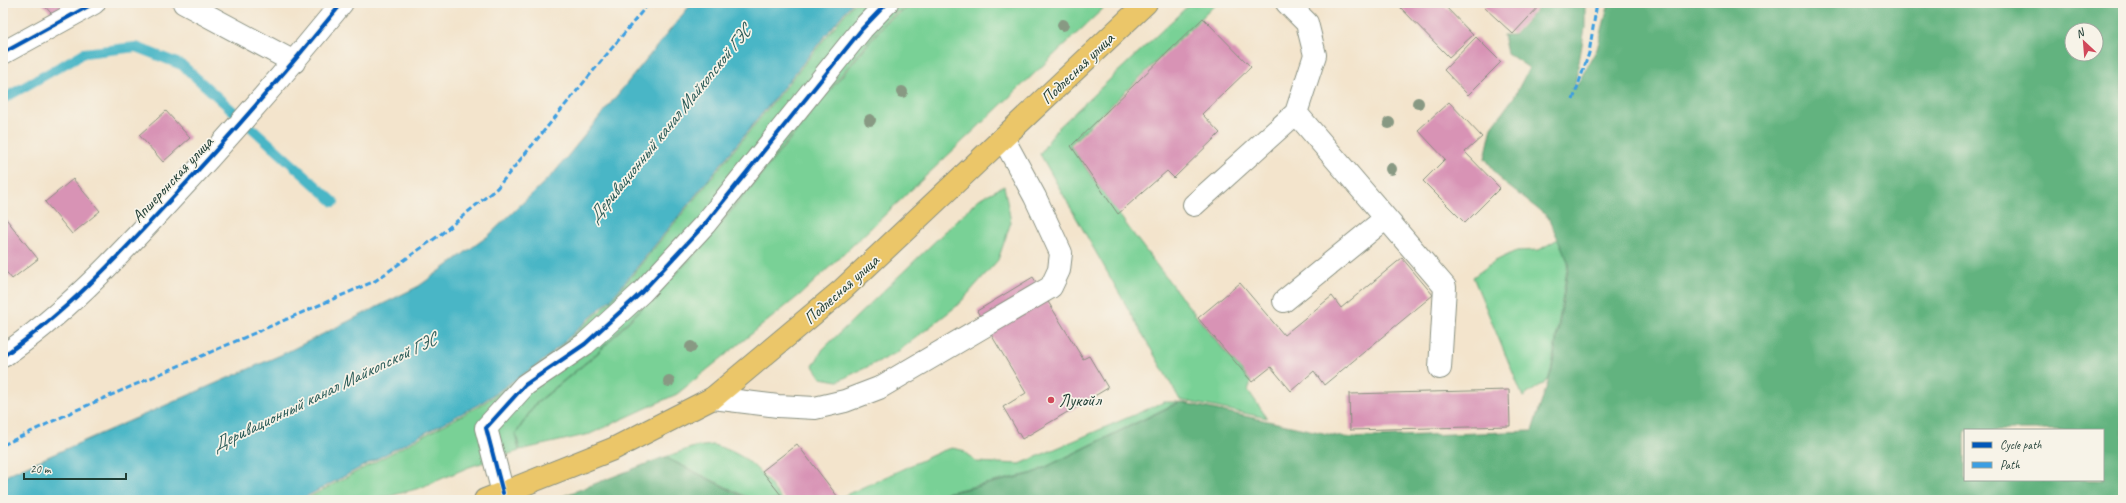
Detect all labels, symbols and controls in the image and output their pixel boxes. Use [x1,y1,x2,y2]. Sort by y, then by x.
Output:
water label: Деривационный канал Майкопской ГЭС [582,18,758,227]
north arrow [2064,22,2104,62]
text: N [2073,24,2088,41]
street label: Подлесная улица [1036,27,1120,109]
street label: Апшеронская улица [127,131,219,227]
street label: Подлесная улица [799,249,885,329]
water label: Деривационный канал Майкопской ГЭС [208,326,443,456]
place label: Лукойл [1059,390,1102,411]
marker: Лукойл [1046,395,1056,405]
legend [1964,429,2104,481]
text: Cycle path [2000,437,2042,453]
scale bar [24,455,126,481]
text: Path [2000,457,2020,473]
text: 20 m [30,461,52,477]

